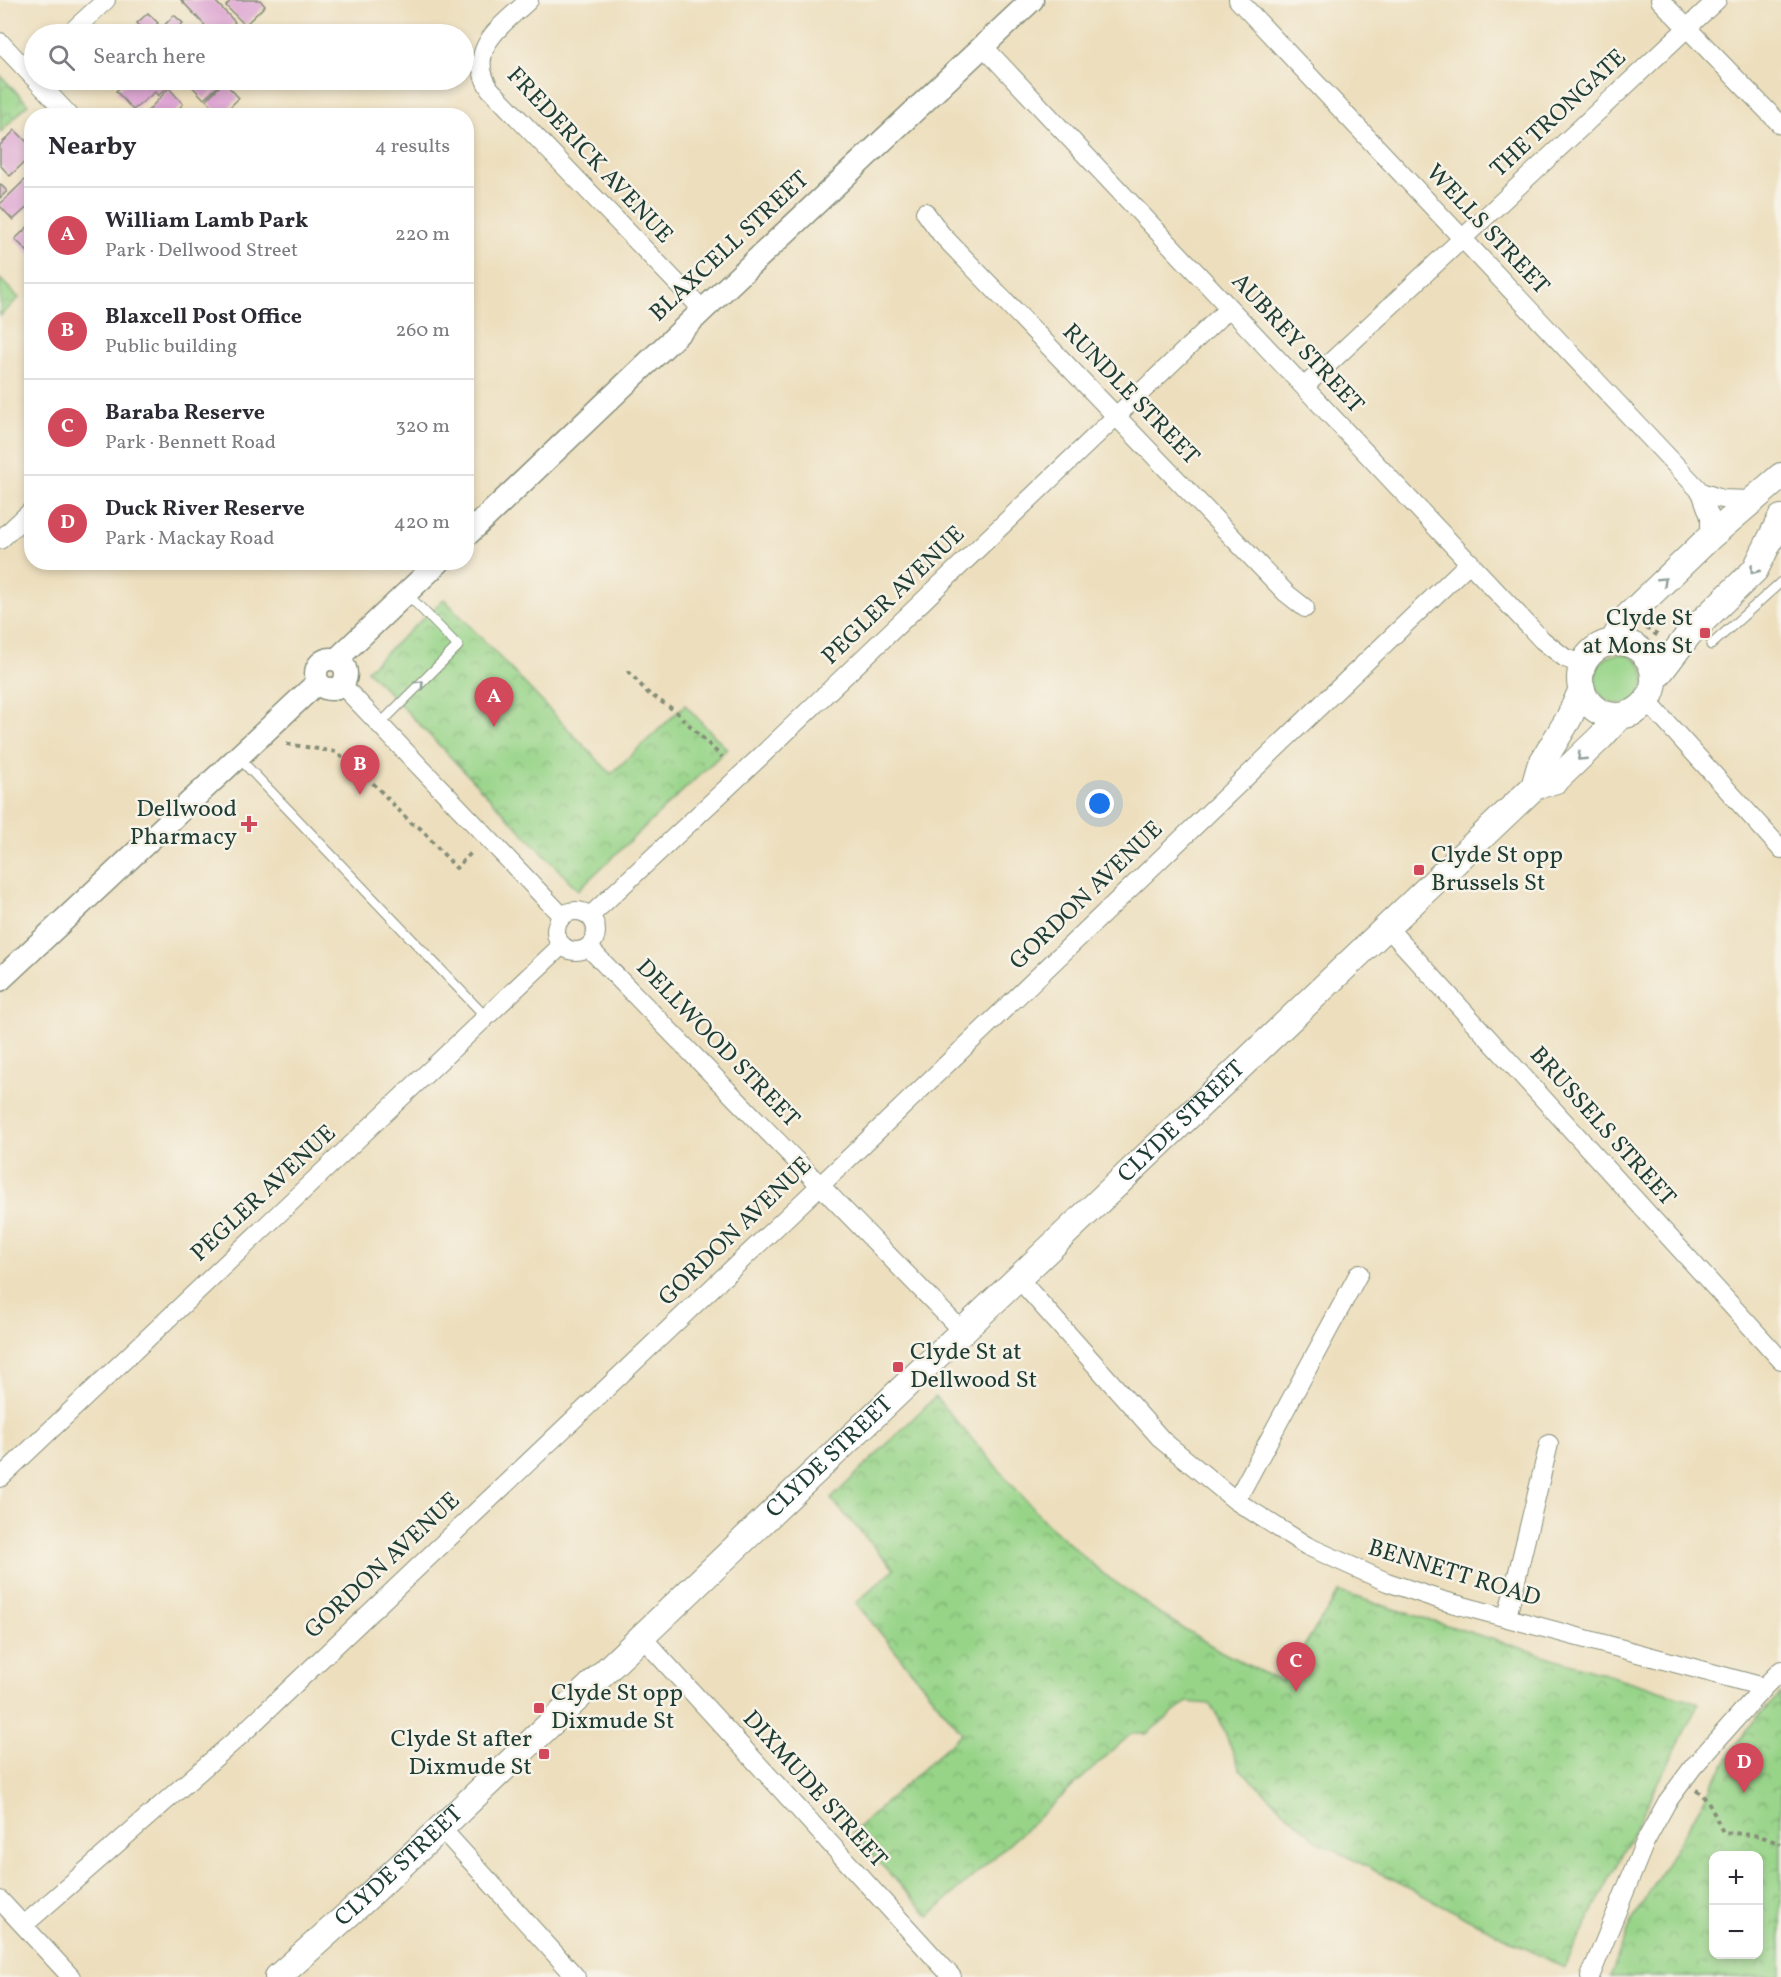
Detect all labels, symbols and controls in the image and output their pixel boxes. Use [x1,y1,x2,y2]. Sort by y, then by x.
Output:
search box [24,24,474,90]
icon: search [45,41,78,74]
text: Search here [93,42,206,73]
street label: THE TRONGATE [1483,42,1635,186]
street label: FREDERICK AVENUE [498,60,680,252]
text: Nearby [48,129,137,165]
text: 4 results [375,133,450,161]
street label: WELLS STREET [1417,157,1557,303]
street label: BLAXCELL STREET [642,164,818,330]
text: William Lamb Park [105,206,308,237]
text: A [60,221,75,249]
text: 220 m [395,221,450,249]
text: Park · Dellwood Street [105,237,298,265]
street label: AUBREY STREET [1223,266,1371,422]
text: Blaxcell Post Office [105,302,302,333]
text: B [61,317,74,345]
text: 260 m [395,317,450,345]
street label: RUNDLE STREET [1053,317,1207,473]
text: Public building [105,333,237,361]
text: Baraba Reserve [105,398,265,429]
text: C [61,413,74,441]
text: 320 m [395,413,450,441]
text: Park · Bennett Road [105,429,276,457]
text: Duck River Reserve [105,494,305,525]
text: D [60,509,75,537]
text: 420 m [394,509,450,537]
street label: PEGLER AVENUE [815,519,973,673]
text: Park · Mackay Road [105,525,274,553]
one-way arrow [1750,563,1761,574]
one-way arrow [1655,578,1666,589]
place label: Clyde St at Mons St [1582,602,1693,664]
marker: Clyde St at Mons St [1698,626,1712,640]
pin: A [474,678,514,727]
one-way arrow [414,680,424,691]
pin: B [340,746,380,795]
one-way arrow [1577,749,1588,760]
your location [1085,789,1114,818]
place label: Dellwood Pharmacy [130,793,237,855]
street label: GORDON AVENUE [1003,814,1171,978]
marker: Dellwood Pharmacy [242,817,256,831]
place label: Clyde St opp Brussels St [1431,839,1563,901]
marker: Clyde St opp Brussels St [1412,863,1426,877]
street label: DELLWOOD STREET [627,952,807,1136]
street label: BRUSSELS STREET [1521,1040,1683,1214]
street label: CLYDE STREET [1111,1053,1253,1191]
street label: PEGLER AVENUE [184,1118,344,1270]
street label: GORDON AVENUE [652,1150,820,1314]
place label: Clyde St at Dellwood St [910,1336,1037,1398]
marker: Clyde St at Dellwood St [891,1360,905,1374]
street label: CLYDE STREET [759,1388,901,1527]
street label: GORDON AVENUE [298,1485,468,1647]
street label: BENNETT ROAD [1363,1532,1545,1616]
pin: C [1276,1642,1316,1692]
place label: Clyde St opp Dixmude St [551,1677,683,1739]
marker: Clyde St opp Dixmude St [532,1701,546,1715]
street label: DIXMUDE STREET [734,1704,894,1876]
place label: Clyde St after Dixmude St [391,1723,532,1785]
pin: D [1724,1744,1764,1793]
marker: Clyde St after Dixmude St [537,1747,551,1761]
street label: CLYDE STREET [328,1798,471,1935]
map controls [1709,1851,1763,1959]
button: + [1709,1851,1763,1905]
button: − [1709,1905,1763,1959]

